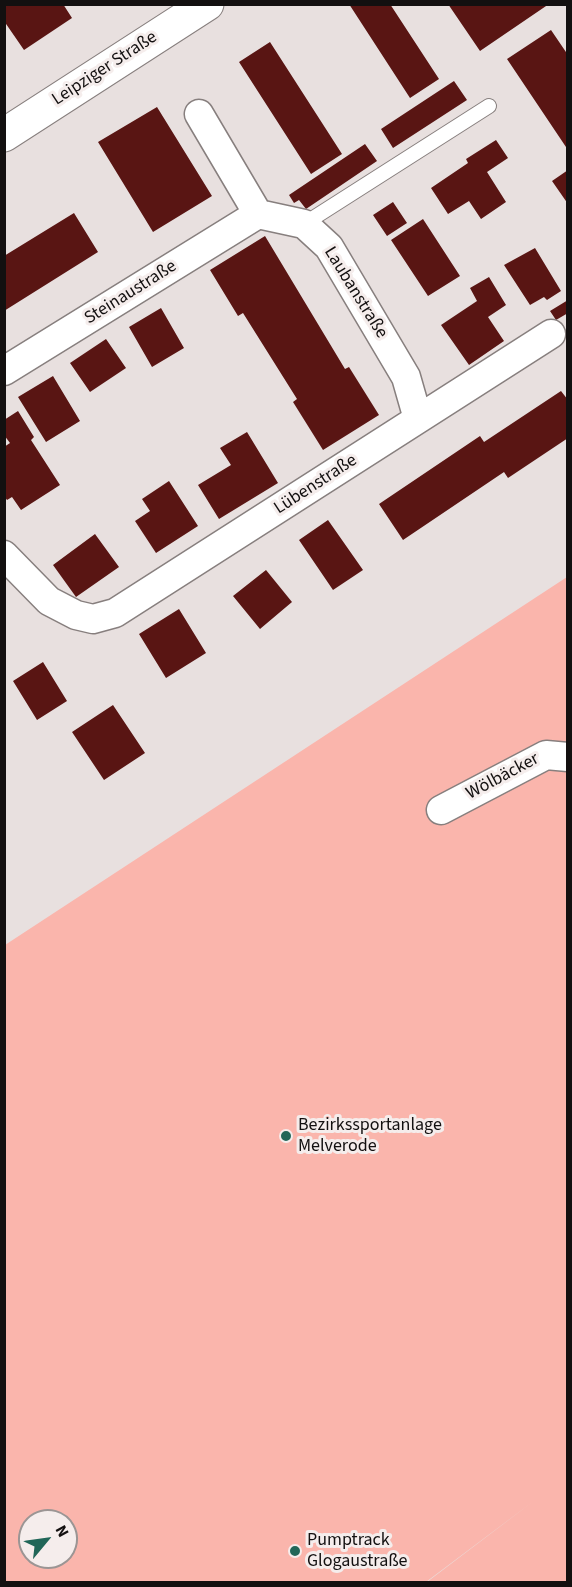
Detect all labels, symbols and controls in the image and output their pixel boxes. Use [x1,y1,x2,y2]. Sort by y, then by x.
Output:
street label: Leipziger Straße [48,27,162,111]
street label: Laubanstraße [318,243,392,343]
street label: Steinaustraße [81,256,181,330]
street label: Lübenstraße [270,450,362,520]
street label: Wölbäcker [463,749,543,805]
place label: Bezirkssportanlage Melverode [298,1115,442,1158]
marker: Bezirkssportanlage Melverode [279,1129,293,1143]
north arrow [18,1509,78,1569]
text: N [50,1521,74,1541]
place label: Pumptrack Glogaustraße [307,1530,408,1572]
marker: Pumptrack Glogaustraße [288,1544,302,1558]

